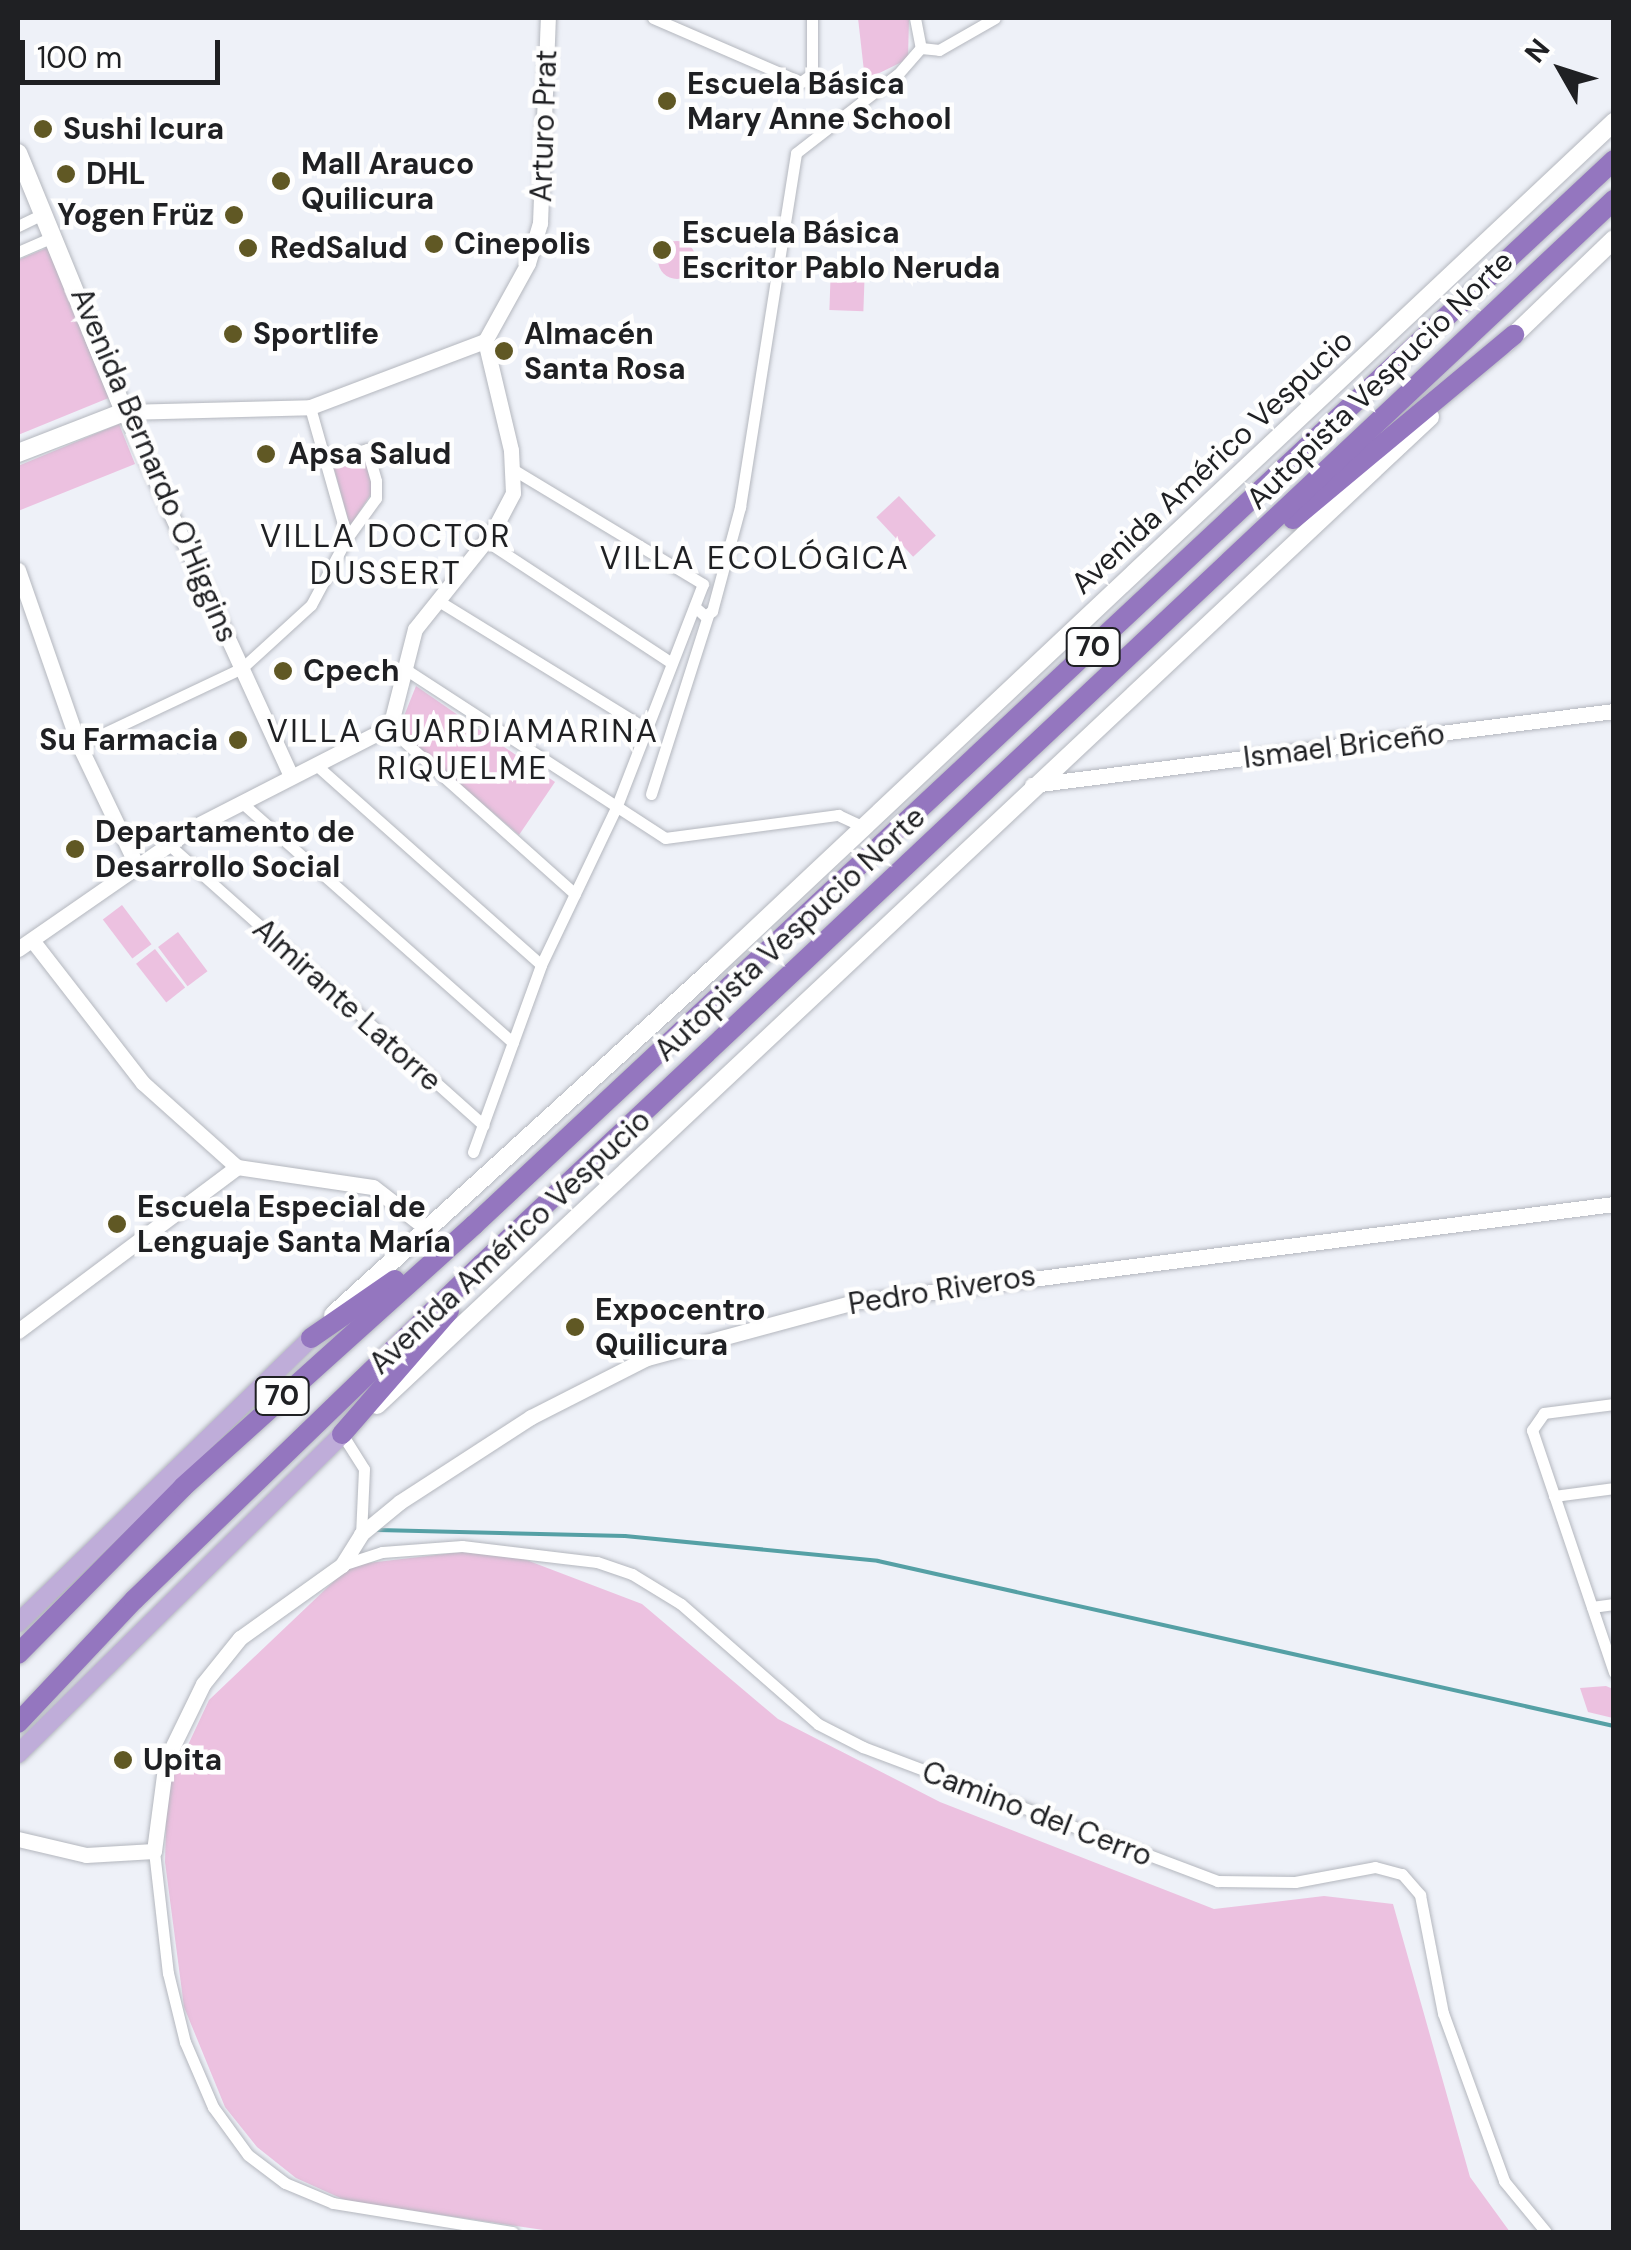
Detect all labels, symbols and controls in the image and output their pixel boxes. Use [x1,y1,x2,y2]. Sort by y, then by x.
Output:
scale bar [25,20,225,82]
north arrow [1511,20,1611,120]
text: N [1516,31,1558,70]
text: 100 m [37,38,122,77]
street label: Arturo Prat [523,49,565,203]
place label: Escuela Básica Mary Anne School [687,66,951,136]
marker: Escuela Básica Mary Anne School [656,90,678,112]
place label: Sushi Icura [63,111,224,147]
marker: Sushi Icura [32,118,54,140]
place label: Mall Arauco Quilicura [301,146,474,216]
place label: DHL [86,156,145,192]
marker: DHL [55,163,77,185]
marker: Mall Arauco Quilicura [270,170,292,192]
place label: Yogen Früz [57,197,214,233]
marker: Yogen Früz [223,204,245,226]
place label: Escuela Básica Escritor Pablo Neruda [682,215,1000,286]
place label: Cinepolis [454,226,591,262]
place label: RedSalud [270,230,408,266]
marker: Cinepolis [423,233,445,255]
marker: RedSalud [235,235,261,261]
marker: Escuela Básica Escritor Pablo Neruda [651,239,673,261]
street label: Autopista Vespucio Norte [1239,243,1521,517]
street label: Avenida Bernardo O'Higgins [63,282,245,648]
place label: Sportlife [253,316,379,352]
place label: Almacén Santa Rosa [524,316,686,386]
street label: Avenida Américo Vespucio [1064,322,1360,602]
marker: Sportlife [222,323,244,345]
marker: Almacén Santa Rosa [493,340,515,362]
place label: Apsa Salud [288,436,451,472]
marker: Apsa Salud [253,441,279,467]
district label: VILLA DOCTOR DUSSERT [260,518,512,593]
district label: VILLA ECOLÓGICA [600,539,910,577]
road number: 70 [1066,624,1120,670]
place label: Cpech [303,653,400,689]
marker: Cpech [272,660,294,682]
district label: VILLA GUARDIAMARINA RIQUELME [266,713,660,788]
street label: Ismael Briceño [1241,716,1447,776]
place label: Su Farmacia [39,722,218,758]
marker: Su Farmacia [227,729,249,751]
street label: Autopista Vespucio Norte [647,799,933,1069]
place label: Departamento de Desarrollo Social [95,814,355,884]
marker: Departamento de Desarrollo Social [64,838,86,860]
street label: Almirante Latorre [245,911,449,1099]
street label: Avenida Américo Vespucio [362,1102,658,1382]
place label: Escuela Especial de Lenguaje Santa María [137,1189,451,1260]
marker: Escuela Especial de Lenguaje Santa María [106,1213,128,1235]
street label: Pedro Riveros [846,1257,1038,1323]
place label: Expocentro Quilicura [595,1292,766,1362]
marker: Expocentro Quilicura [564,1316,586,1338]
road number: 70 [254,1373,310,1419]
place label: Upita [143,1742,222,1778]
marker: Upita [112,1749,134,1771]
street label: Camino del Cerro [917,1754,1157,1874]

